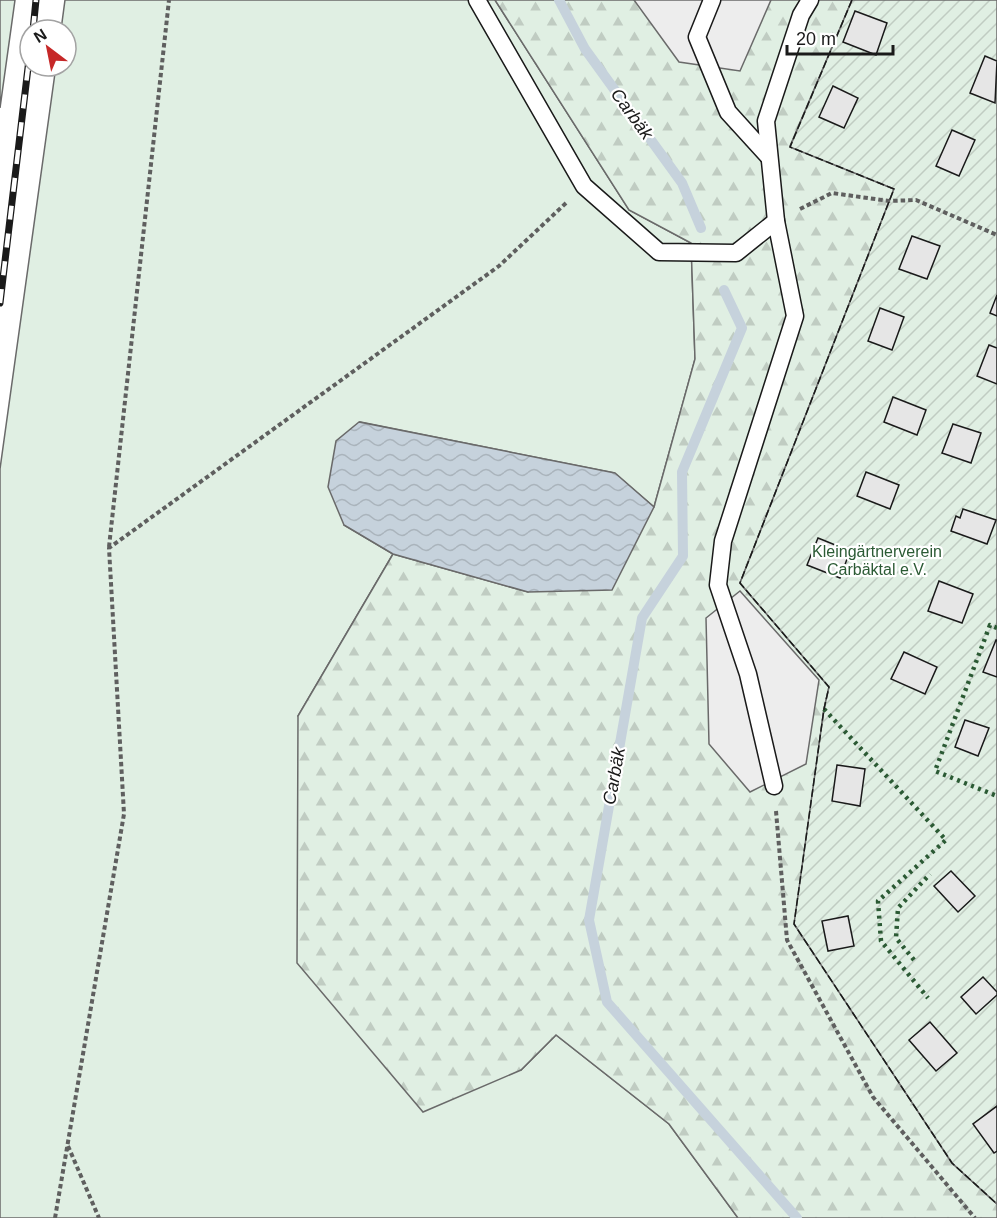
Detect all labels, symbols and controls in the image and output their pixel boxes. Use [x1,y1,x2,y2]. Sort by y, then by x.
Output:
north arrow [18,18,78,78]
scale bar [787,18,894,56]
text: N [31,25,50,46]
text: 20 m [796,29,836,49]
water label: Carbäk [607,85,658,144]
park label: Kleingärtnerverein Carbäktal e.V. [812,543,942,578]
water label: Carbäk [599,745,629,806]

